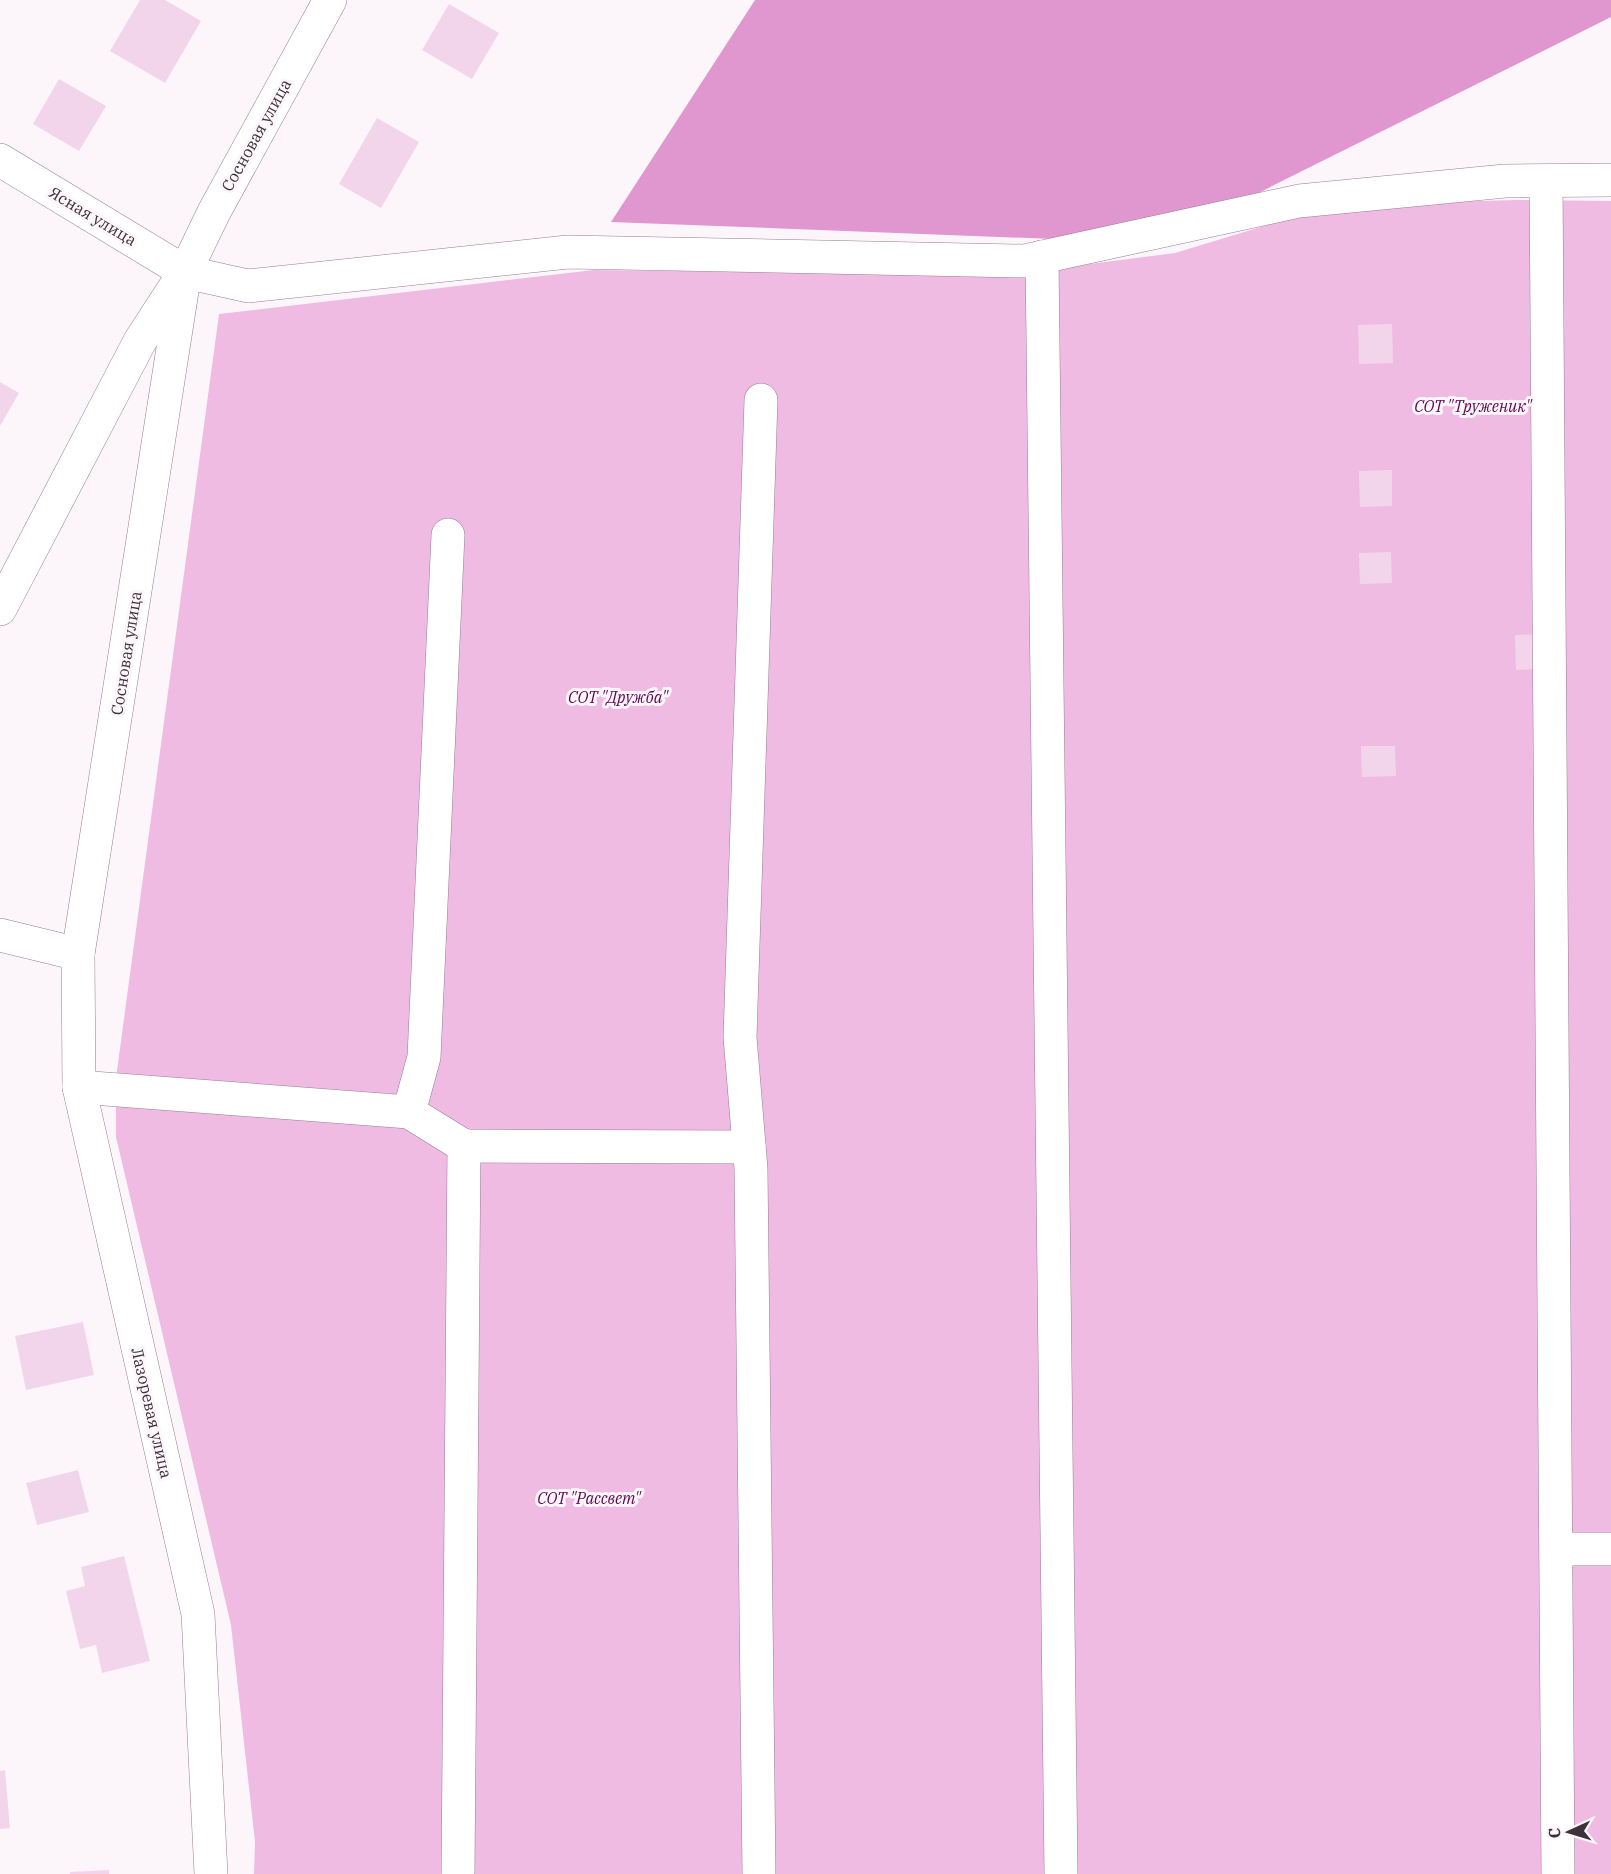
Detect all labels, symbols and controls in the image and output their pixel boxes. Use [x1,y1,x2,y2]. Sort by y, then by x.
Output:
street label: Сосновая улица [217,75,295,195]
street label: Ясная улица [46,182,141,250]
park label: СОТ "Труженик" [1414,396,1534,416]
street label: Сосновая улица [106,589,146,716]
park label: СОТ "Дружба" [568,687,670,707]
street label: Лазоревая улица [127,1346,177,1480]
park label: СОТ "Рассвет" [537,1488,643,1508]
north arrow [1539,1802,1599,1862]
text: С [1544,1827,1564,1839]

